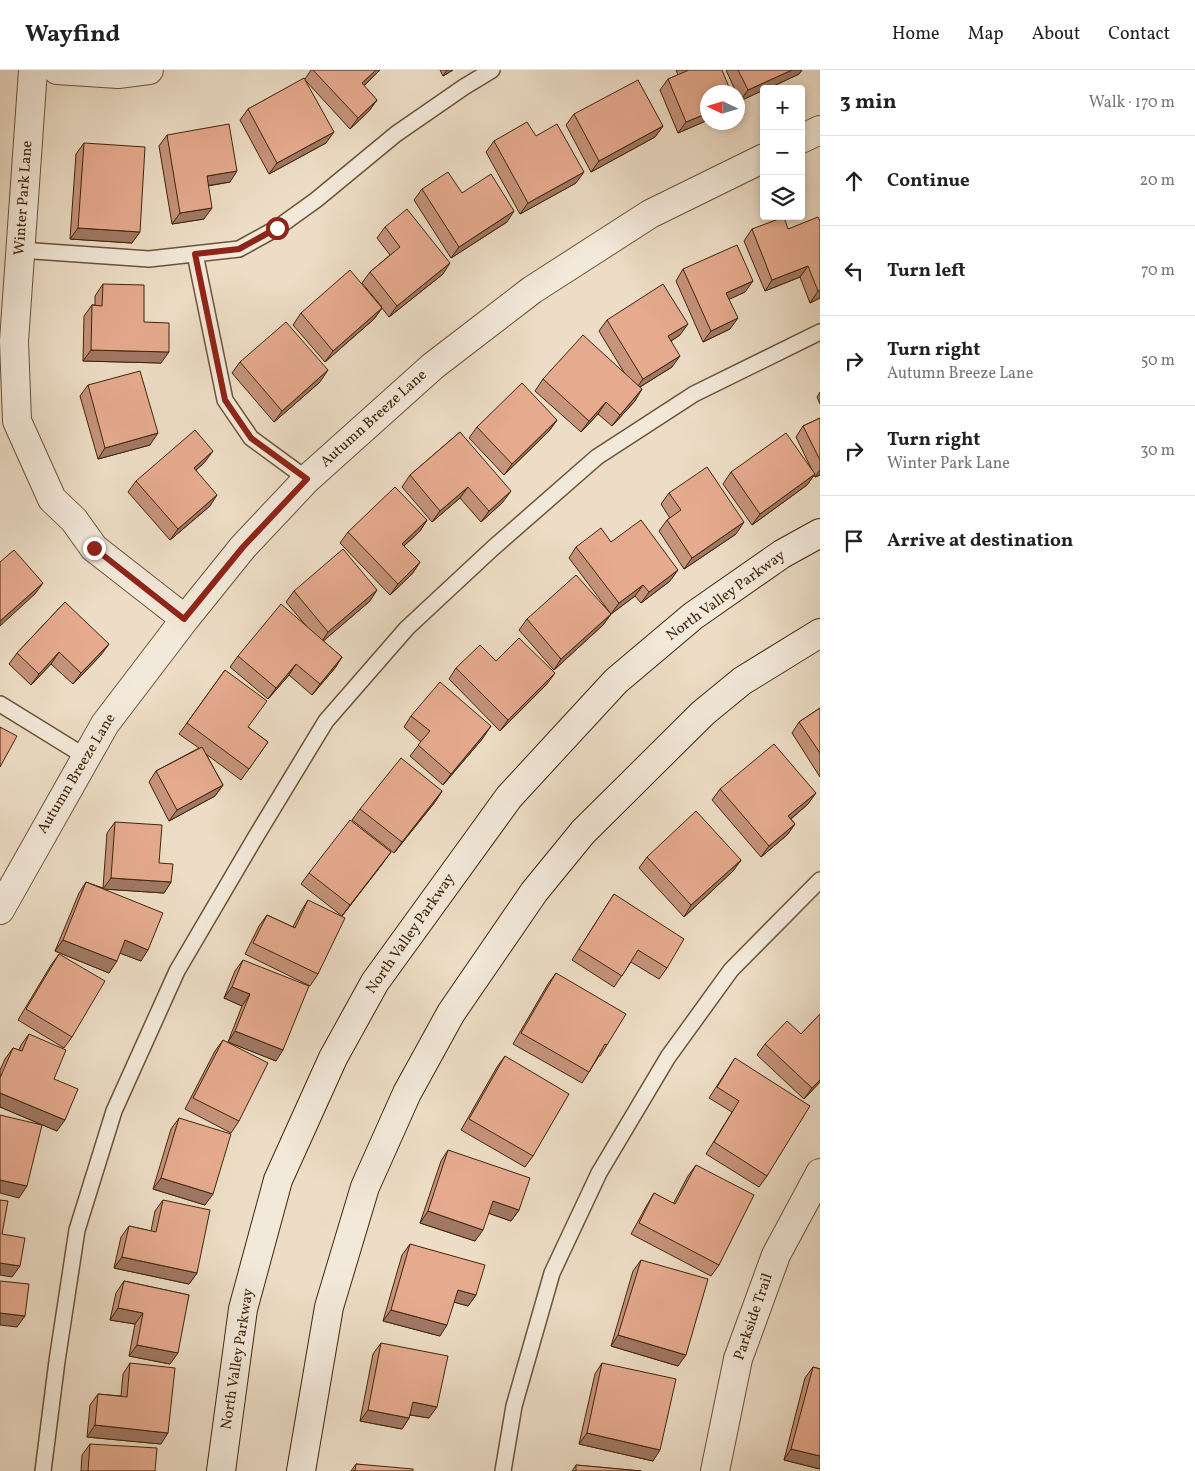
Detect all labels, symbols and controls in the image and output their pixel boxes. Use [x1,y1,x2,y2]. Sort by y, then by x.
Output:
text: Wayfind [25,18,120,52]
text: Home [892,22,940,47]
text: Map [968,22,1004,47]
text: About [1032,22,1080,47]
text: Contact [1108,22,1170,47]
north arrow [700,85,745,130]
map controls [760,85,805,220]
button: + [760,85,805,130]
text: 3 min [840,88,896,117]
text: Walk · 170 m [1089,92,1175,114]
button: − [760,130,805,175]
street label: Winter Park Lane [10,140,38,256]
icon: ahead [840,167,868,195]
text: Continue [887,168,970,194]
text: 20 m [1140,170,1175,192]
button: layers [760,175,805,220]
route start [266,217,289,240]
icon: left [840,257,868,285]
text: Turn left [887,258,966,284]
text: 70 m [1141,260,1175,282]
text: Turn right [887,337,980,363]
icon: right [840,347,868,375]
text: 50 m [1141,350,1175,372]
text: Autumn Breeze Lane [887,363,1033,385]
street label: Autumn Breeze Lane [316,365,432,473]
text: Turn right [887,427,980,453]
icon: right [840,437,868,465]
text: 30 m [1140,440,1175,462]
text: Winter Park Lane [887,453,1010,475]
icon: arrive [840,527,868,555]
text: Arrive at destination [887,528,1073,554]
route end [83,537,106,560]
street label: North Valley Parkway [662,546,790,646]
street label: Autumn Breeze Lane [33,710,121,838]
street label: North Valley Parkway [362,870,460,998]
street label: Parkside Trail [729,1271,779,1363]
street label: North Valley Parkway [216,1287,260,1431]

